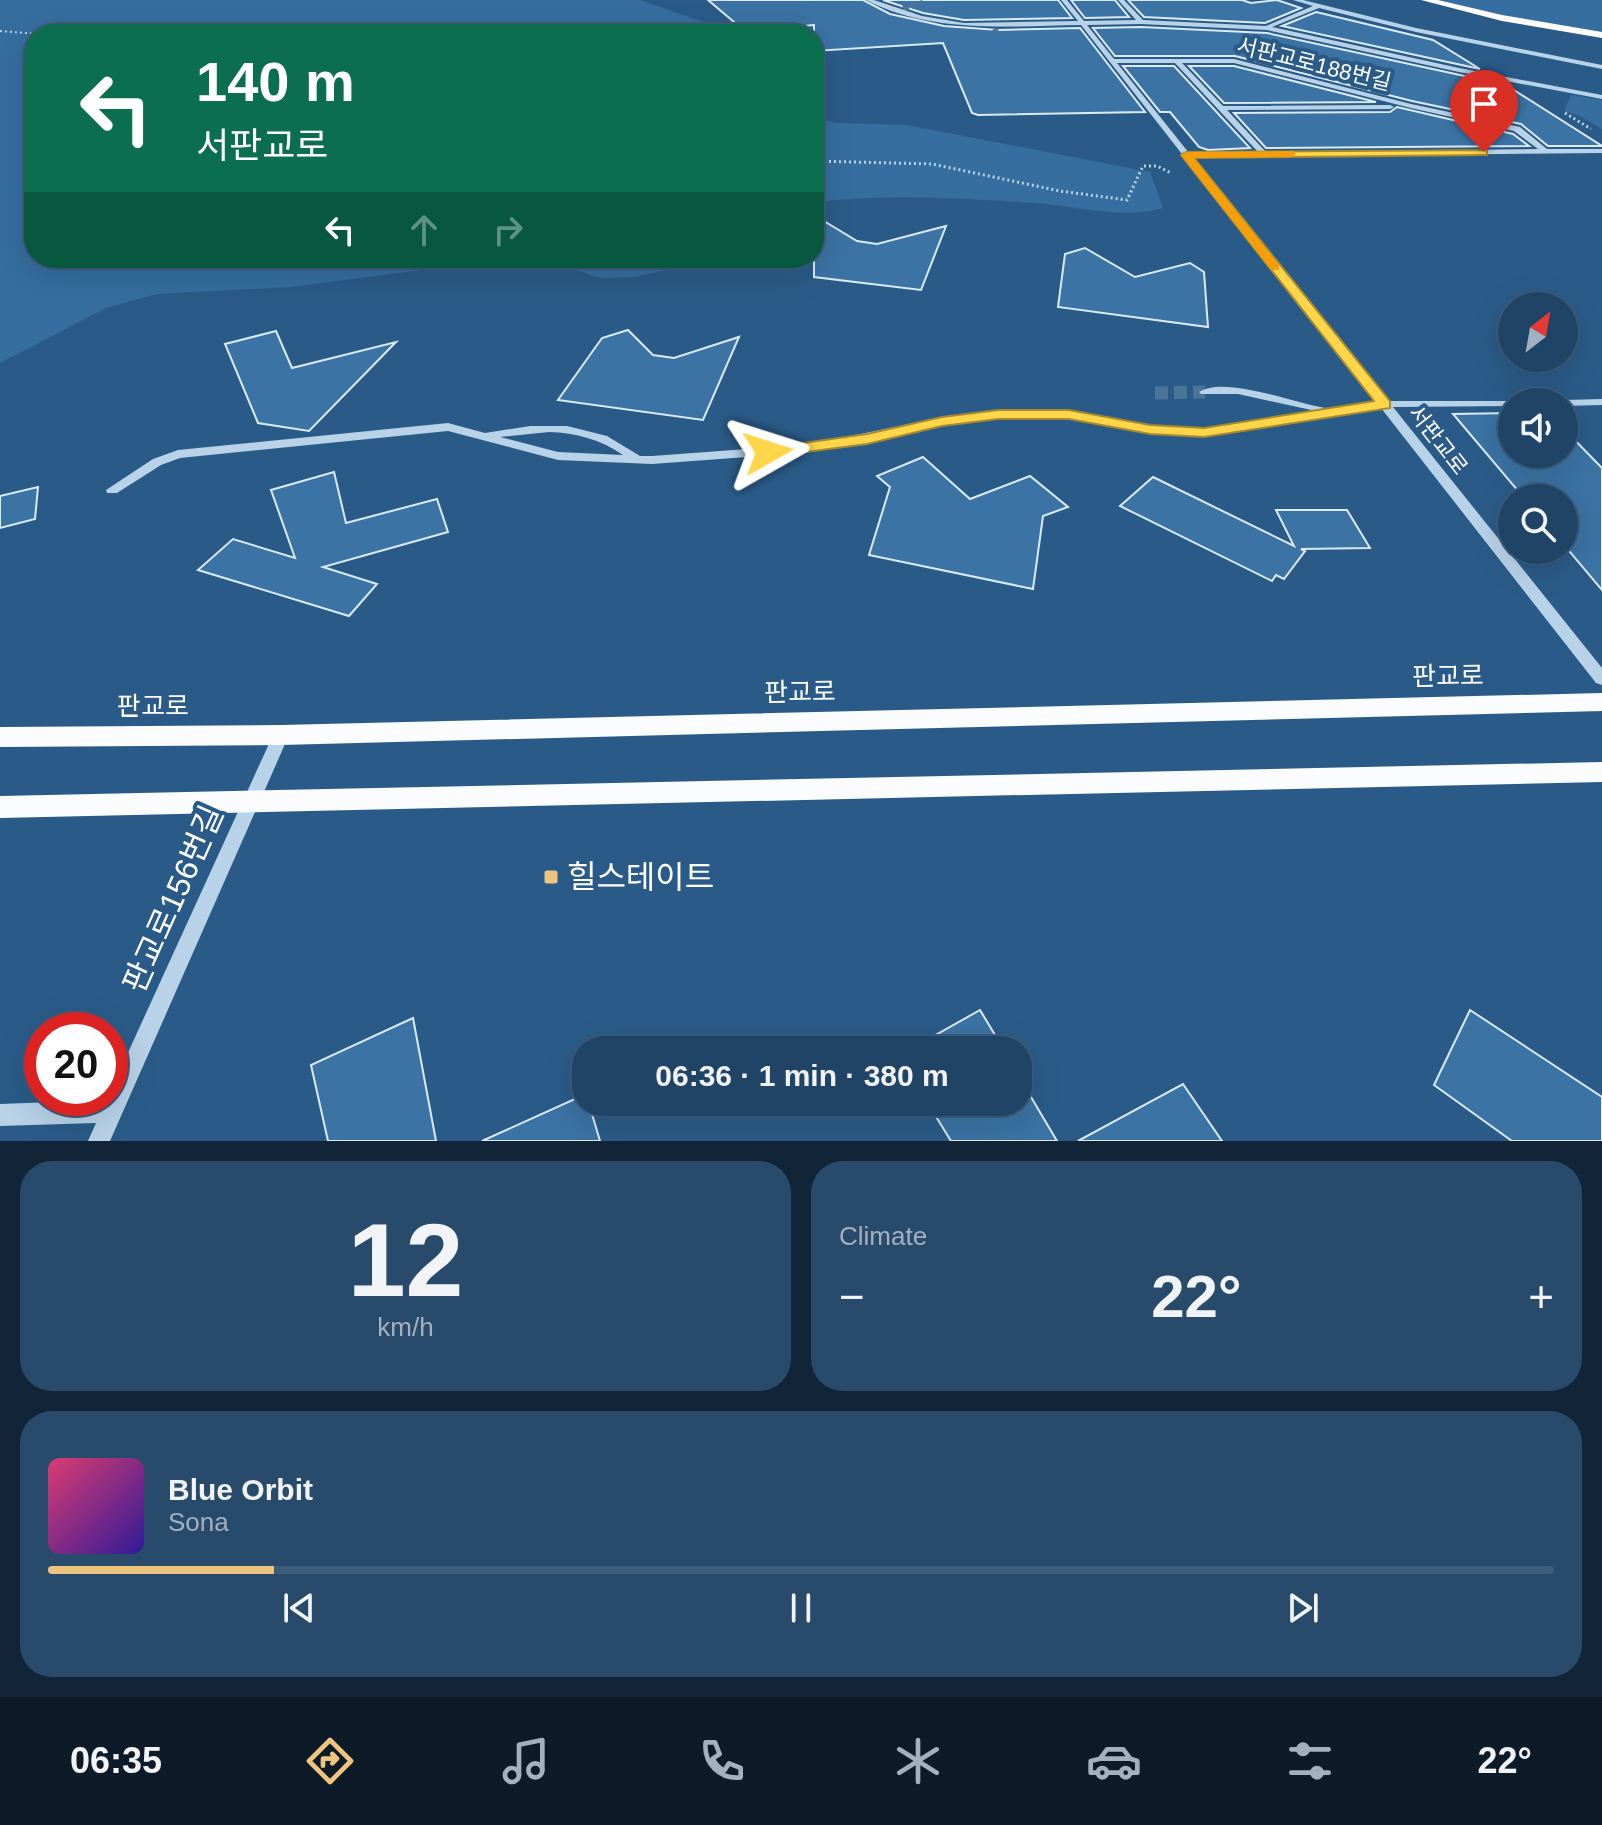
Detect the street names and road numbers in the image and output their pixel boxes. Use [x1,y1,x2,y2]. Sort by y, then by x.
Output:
street label: 서판교로188번길 [1234,33,1394,95]
street label: 서판교로 [1403,400,1473,480]
street label: 판교로 [1412,660,1484,692]
street label: 판교로 [764,676,836,708]
street label: 판교로 [117,691,189,721]
street label: 판교로156번길 [116,800,230,998]

